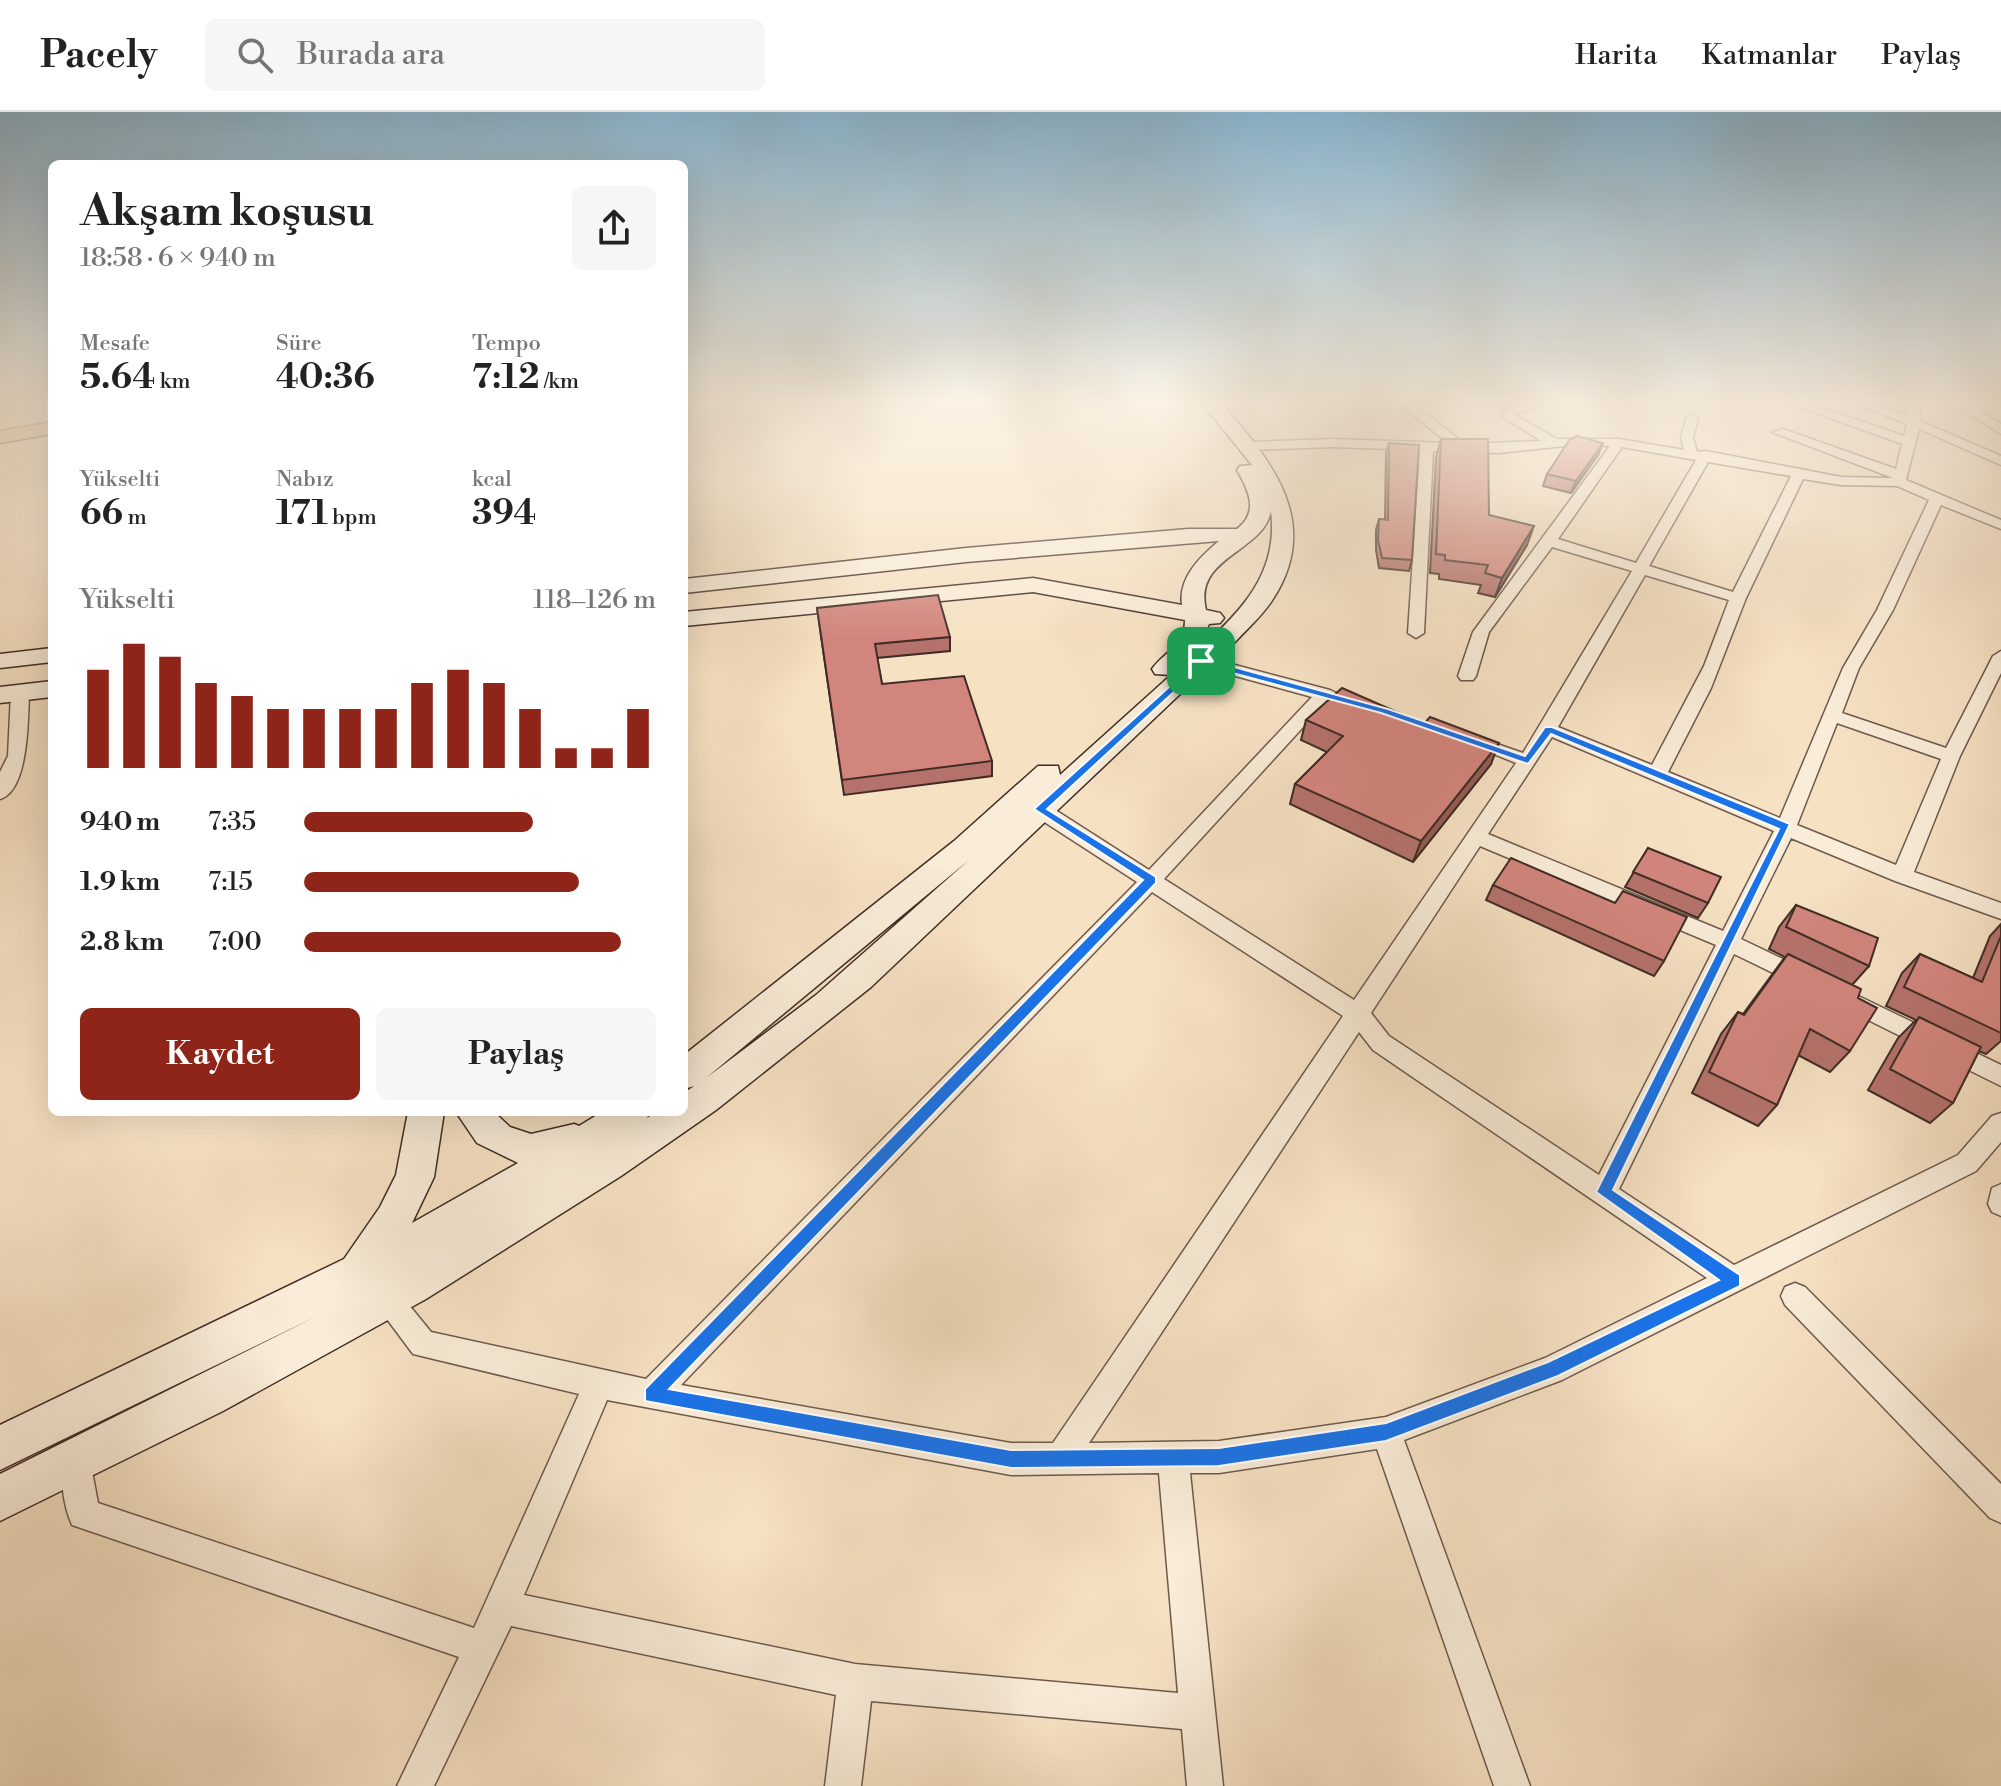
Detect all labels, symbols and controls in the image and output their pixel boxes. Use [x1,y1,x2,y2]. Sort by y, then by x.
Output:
search box [205,19,765,91]
text: Pacely [40,32,157,79]
icon: search [233,33,277,77]
text: Burada ara [297,36,445,74]
text: Harita [1575,38,1657,73]
text: Katmanlar [1701,38,1837,73]
text: Paylaş [1881,38,1961,73]
text: Akşam koşusu [80,184,374,239]
button: share [572,186,656,270]
text: 18:58 · 6 × 940 m [80,242,276,274]
text: Mesafe [80,330,150,357]
text: Süre [276,330,322,357]
text: Tempo [472,330,541,357]
text: 5.64 [80,357,155,399]
text: 40:36 [276,357,375,399]
text: 7:12 [472,357,540,399]
text: km [155,368,191,395]
text: /km [540,368,579,395]
text: Yükselti [80,466,160,493]
text: Nabız [276,466,334,493]
text: kcal [472,466,512,493]
text: 66 [80,493,123,535]
text: 171 [276,493,328,535]
text: 394 [472,493,536,535]
text: m [123,504,147,531]
text: bpm [328,504,377,531]
text: Yükselti [80,584,175,616]
text: 118–126 m [533,584,656,616]
pin [1167,627,1235,695]
icon: arrive [1179,639,1223,683]
text: 940 m [80,806,160,838]
text: 7:35 [208,806,256,838]
text: 1.9 km [80,866,160,898]
text: 7:15 [208,866,253,898]
text: 2.8 km [80,926,164,958]
text: 7:00 [208,926,262,958]
button: Kaydet [80,1008,360,1100]
button: Paylaş [376,1008,656,1100]

